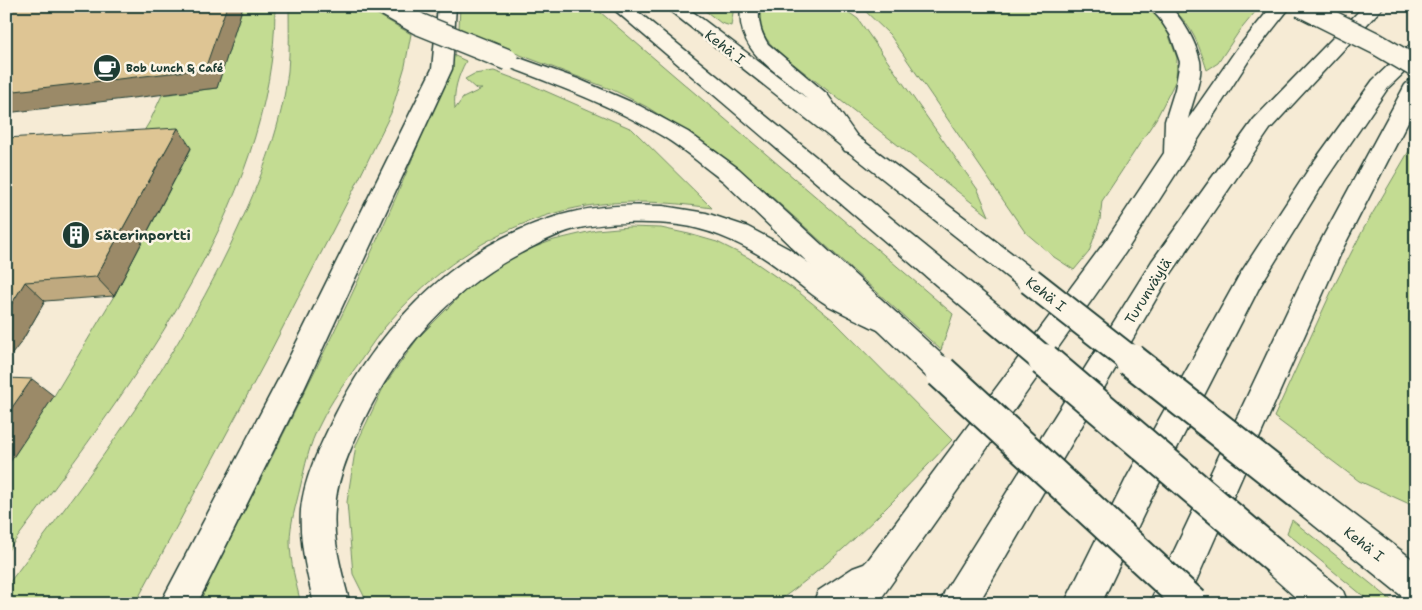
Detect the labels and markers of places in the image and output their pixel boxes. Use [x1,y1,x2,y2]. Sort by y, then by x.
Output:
cafe icon: Bob Lunch & Café [92,53,122,83]
place label: Bob Lunch & Café [126,61,224,76]
building icon: Säterinportti [61,220,91,250]
place label: Säterinportti [95,226,191,244]

